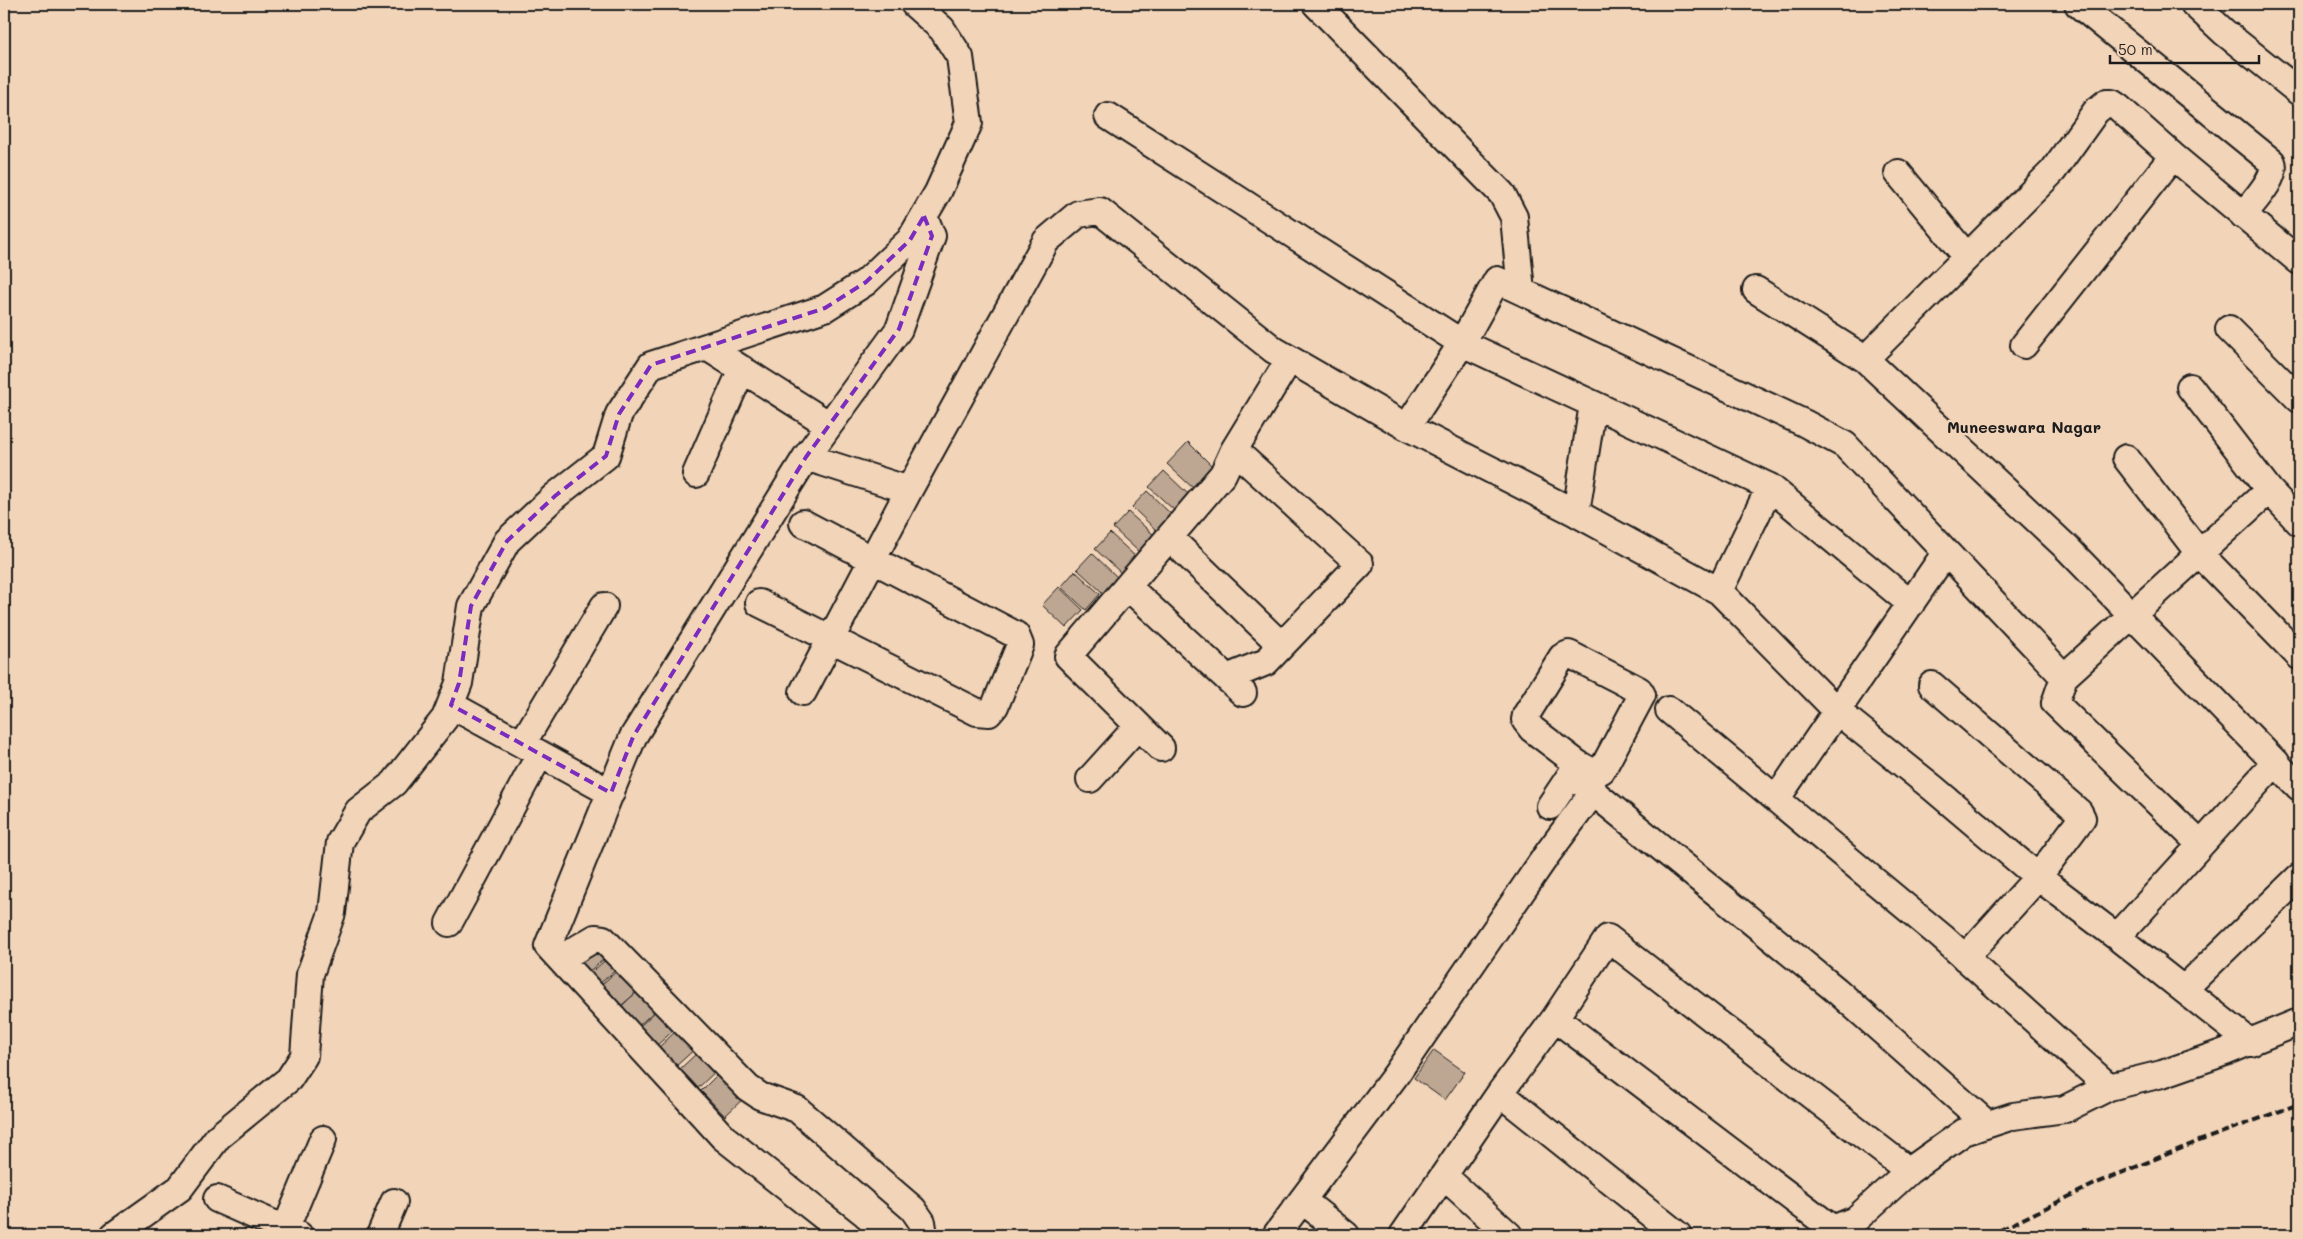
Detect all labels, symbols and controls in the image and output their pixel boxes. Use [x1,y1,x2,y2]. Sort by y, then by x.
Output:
scale bar [2110,32,2259,64]
text: 50 m [2118,39,2153,59]
district label: Muneeswara Nagar [1947,416,2101,437]

